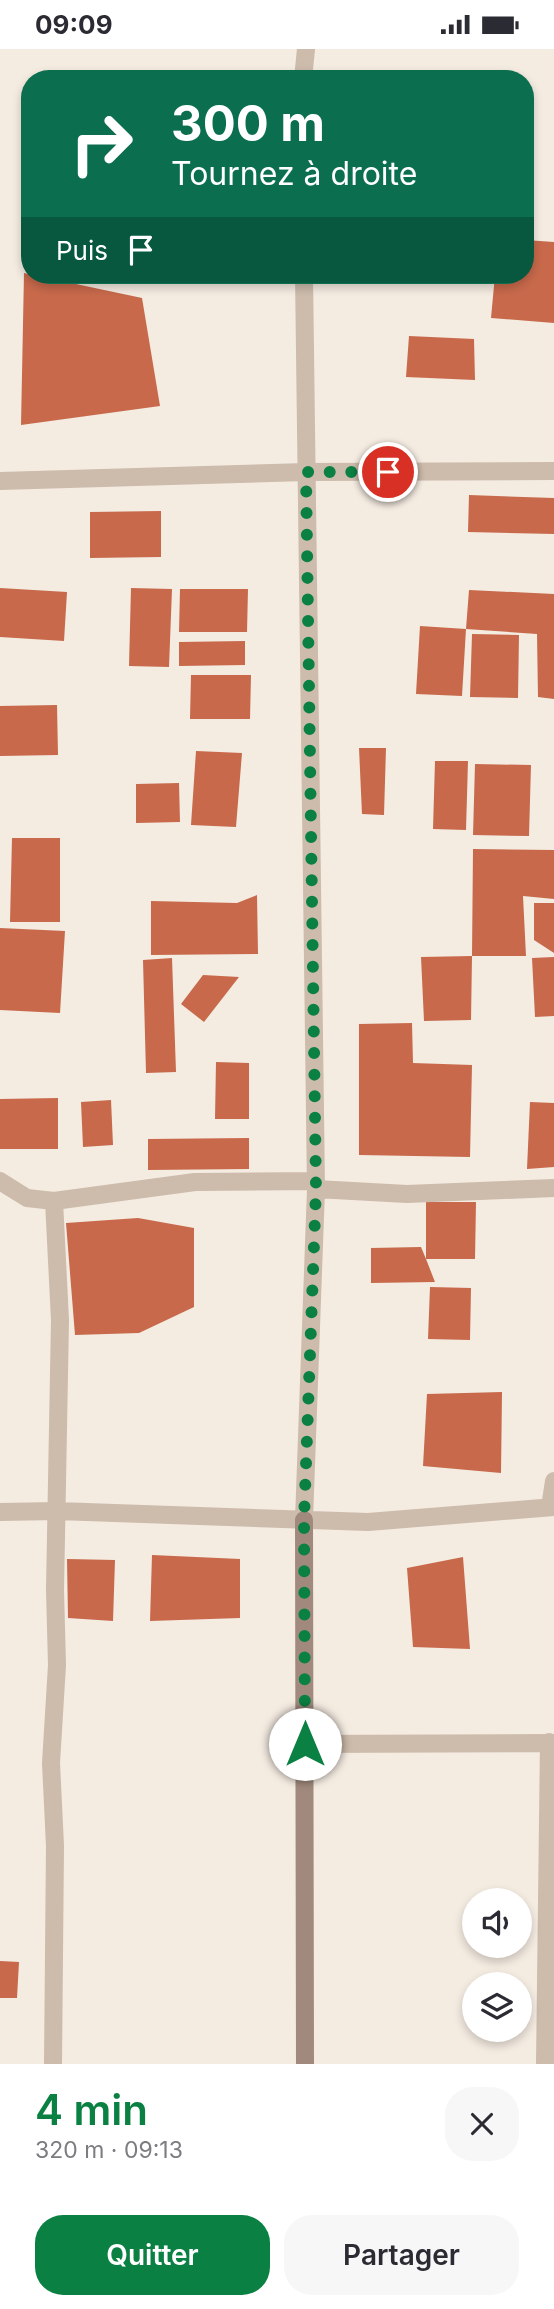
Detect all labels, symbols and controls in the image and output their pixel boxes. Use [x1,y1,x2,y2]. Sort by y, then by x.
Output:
text: 09:09 [35,9,113,40]
text: 300 m [171,94,325,153]
icon: right [56,98,147,189]
text: Tournez à droite [171,154,417,193]
icon: arrive [122,231,160,269]
text: Puis [56,235,108,266]
pin [358,442,418,502]
icon: arrive [369,453,407,491]
position arrow [268,1707,342,1781]
map controls [462,1888,532,2042]
button: sound [462,1888,532,1958]
button: layers [462,1972,532,2042]
text: 4 min [35,2084,148,2135]
button: close [445,2087,519,2161]
text: 320 m · 09:13 [35,2136,183,2164]
button: Quitter [35,2215,270,2295]
button: Partager [284,2215,519,2295]

